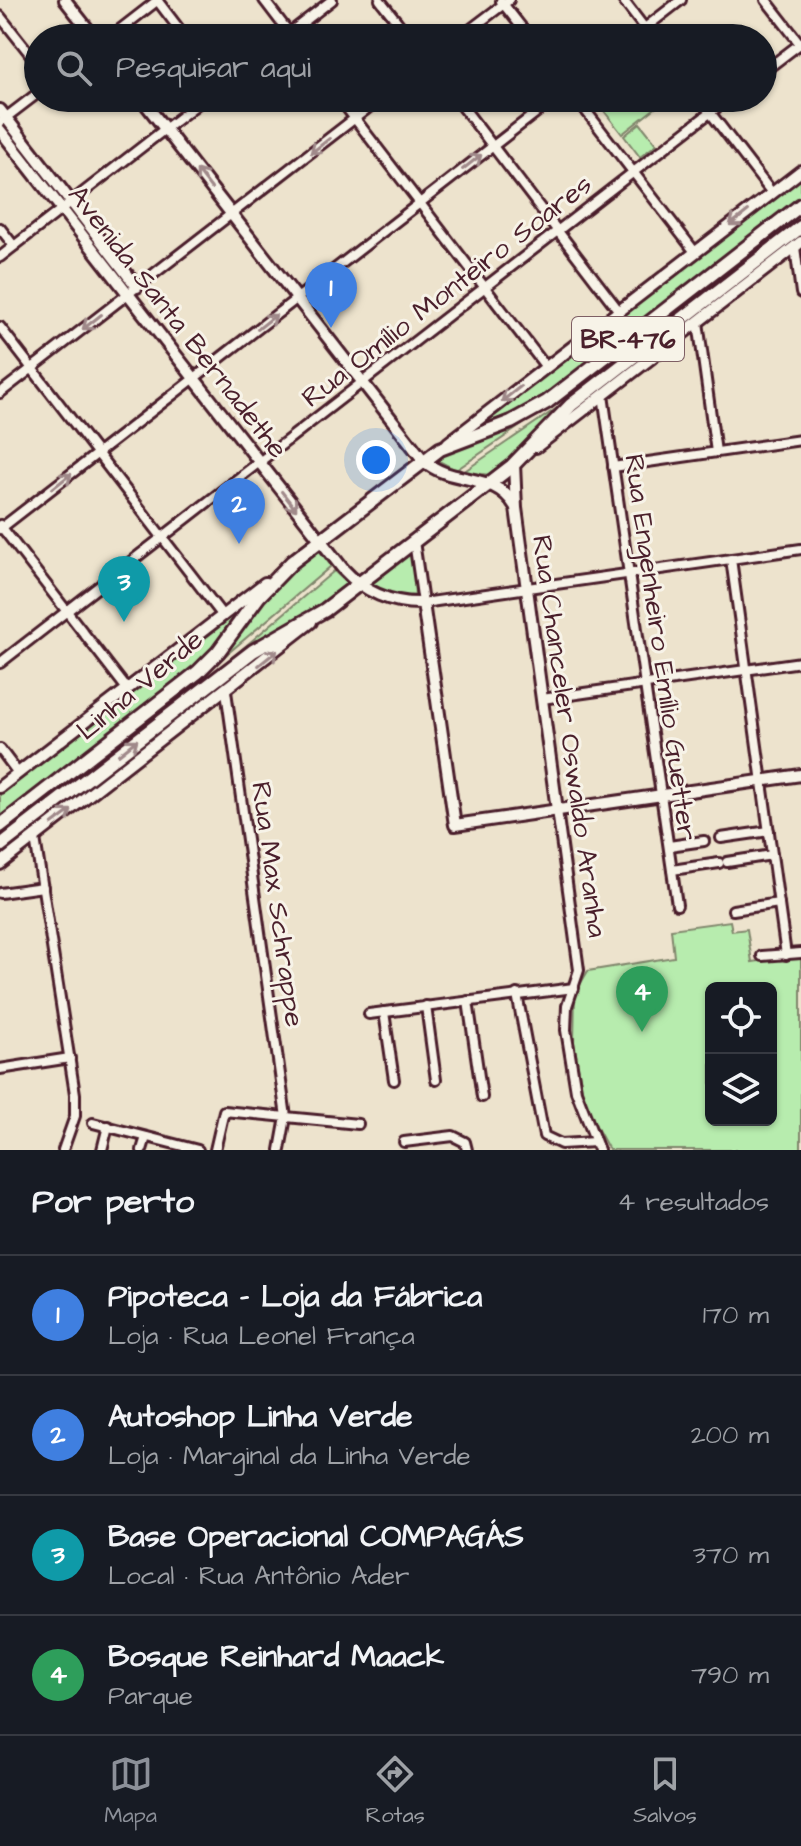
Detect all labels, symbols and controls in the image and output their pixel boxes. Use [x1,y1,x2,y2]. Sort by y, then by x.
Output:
search box [24,24,777,112]
icon: search [52,46,96,90]
text: Pesquisar aqui [116,47,311,89]
one-way arrow [310,137,331,154]
one-way arrow [461,154,482,171]
street label: Rua Omílio Monteiro Soares [294,165,600,417]
one-way arrow [196,169,213,190]
street label: Avenida Santa Bernadethe [59,177,297,467]
one-way arrow [729,210,750,227]
pin: 1 [305,262,357,328]
one-way arrow [256,313,277,330]
one-way arrow [82,314,103,331]
road number: BR-476 [572,317,684,361]
one-way arrow [501,386,522,403]
your location [356,440,396,480]
street label: Rua Engenheiro Emílio Guetter [613,452,707,843]
one-way arrow [51,473,72,490]
pin: 2 [213,478,265,544]
one-way arrow [280,490,297,511]
street label: Rua Chanceler Oswaldo Aranha [522,533,617,940]
pin: 3 [98,556,150,622]
street label: Linha Verde [68,621,212,750]
one-way arrow [257,649,278,666]
one-way arrow [117,738,139,755]
street label: Rua Max Schrappe [241,779,314,1029]
one-way arrow [51,808,72,825]
pin: 4 [616,966,668,1032]
map controls [705,982,777,1126]
button: locate [705,982,777,1054]
button: layers [705,1054,777,1126]
text: Por perto [32,1178,194,1226]
text: 4 resultados [617,1184,769,1220]
text: Pipoteca - Loja da Fábrica [108,1276,482,1318]
text: 1 [56,1297,60,1333]
text: 170 m [703,1297,769,1333]
text: Loja · Rua Leonel França [108,1318,415,1354]
text: Autoshop Linha Verde [108,1396,413,1438]
text: 2 [51,1417,65,1453]
text: 200 m [691,1417,769,1453]
text: Loja · Marginal da Linha Verde [108,1438,471,1474]
text: Base Operacional COMPAGÁS [108,1516,524,1558]
text: 3 [51,1537,65,1573]
text: 370 m [693,1537,769,1573]
text: Local · Rua Antônio Ader [108,1558,409,1594]
text: Bosque Reinhard Maack [108,1636,444,1678]
text: 4 [49,1657,67,1693]
text: 790 m [691,1657,769,1693]
text: Parque [108,1678,193,1714]
tab: Mapa [104,1752,157,1831]
tab: Rotas [366,1752,425,1831]
tab: Salvos [633,1752,697,1831]

